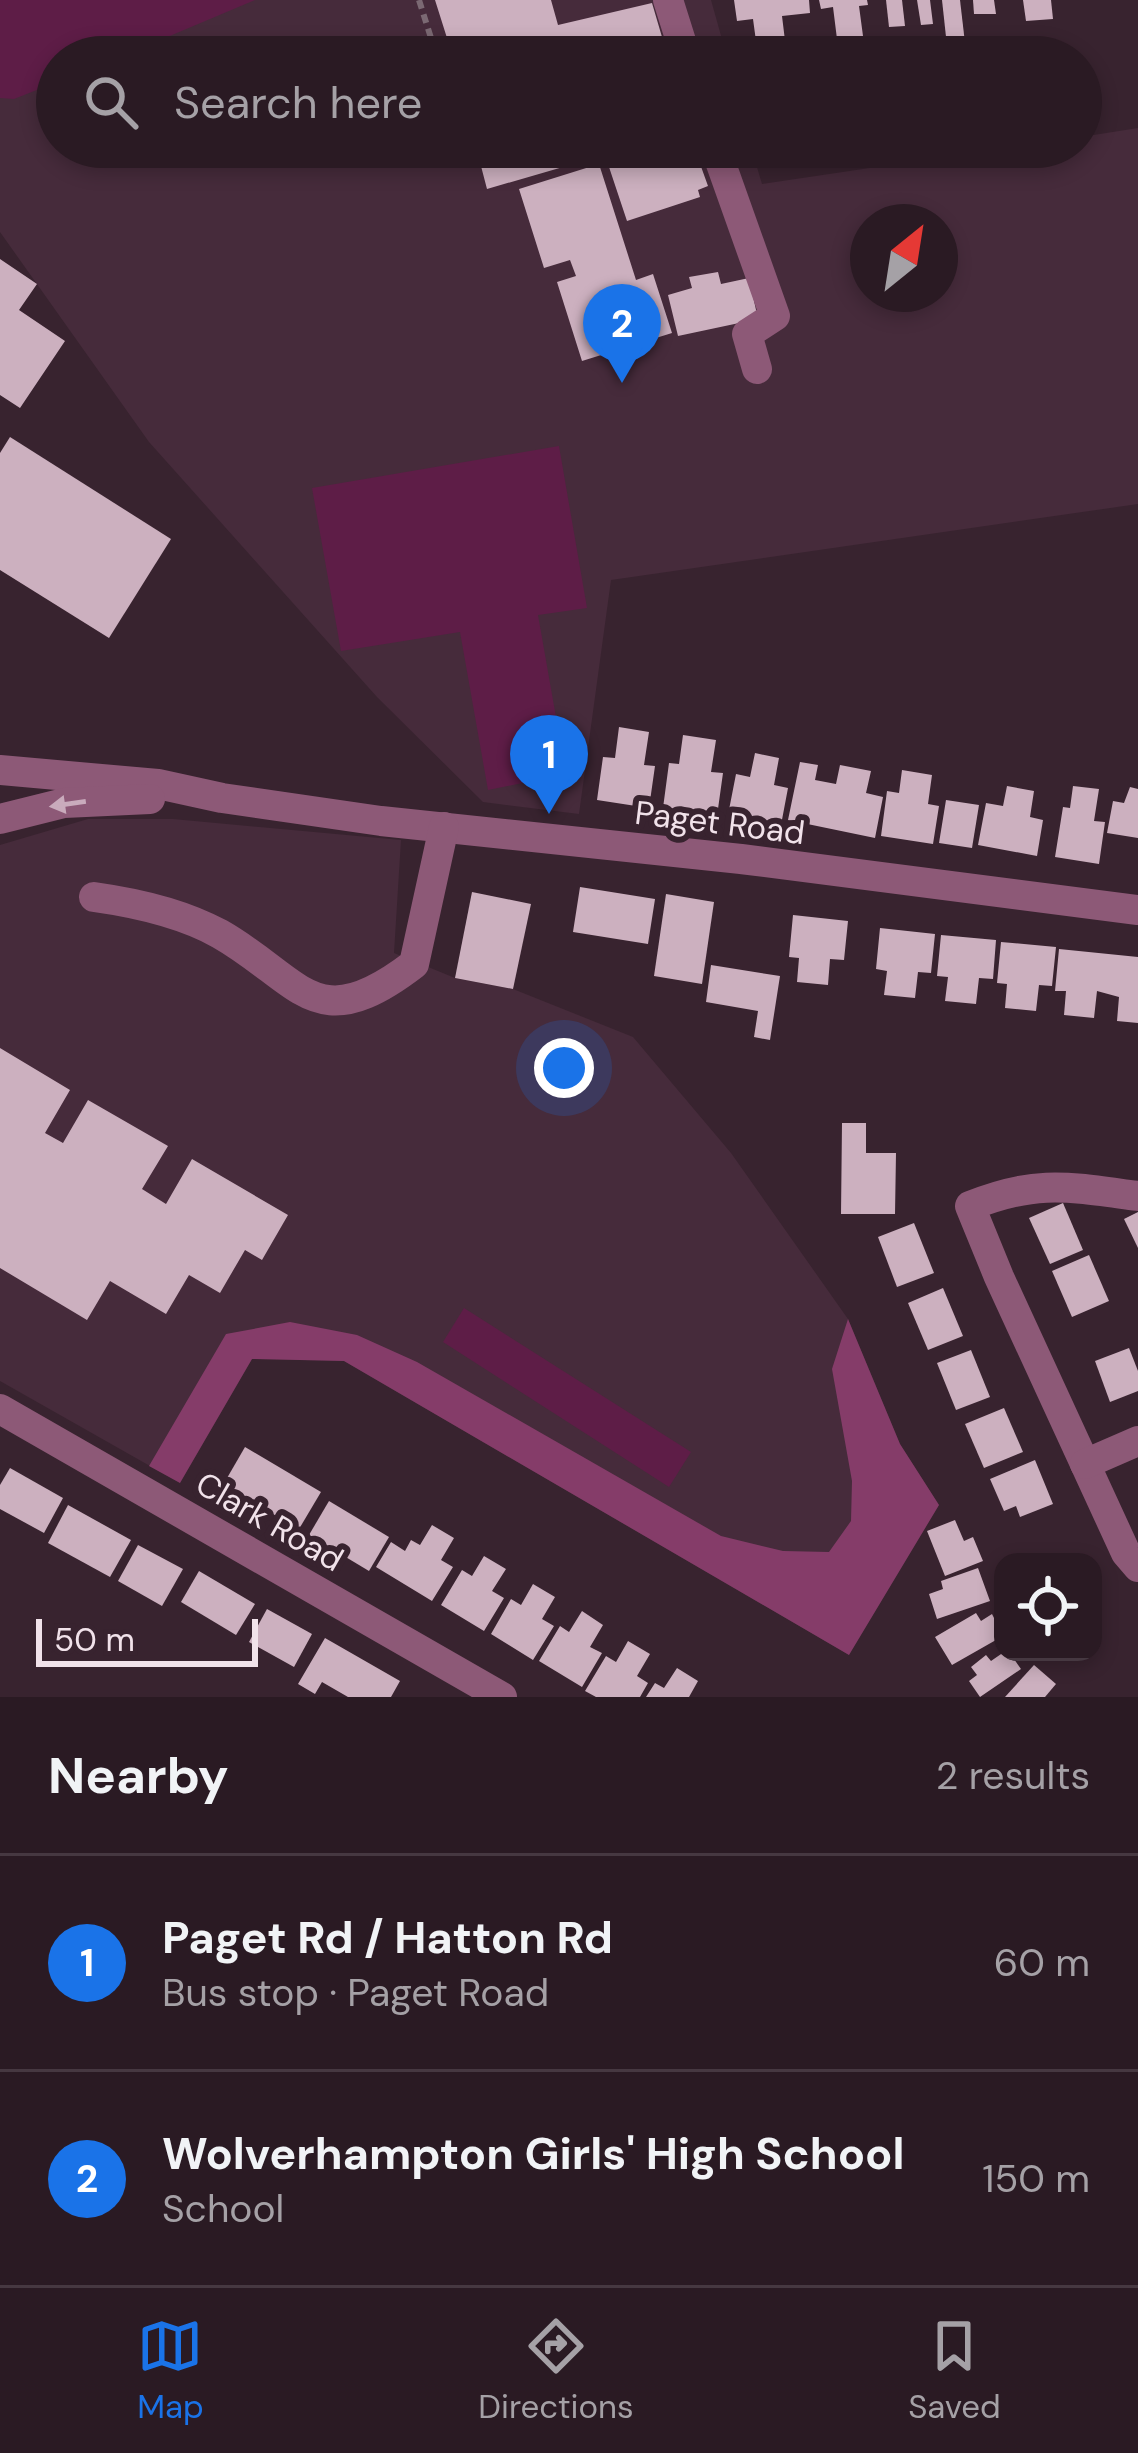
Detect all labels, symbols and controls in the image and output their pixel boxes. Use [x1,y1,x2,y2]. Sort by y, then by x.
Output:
search box [36,36,1102,168]
icon: search [78,69,144,135]
text: Search here [174,73,422,132]
north arrow [850,204,958,312]
pin: 2 [583,284,661,383]
pin: 1 [510,715,588,814]
street label: Paget Road [633,791,807,854]
one-way arrow [49,794,86,813]
your location [534,1038,594,1098]
street label: Clark Road [188,1462,351,1581]
map controls [994,1553,1102,1661]
button: locate [994,1553,1102,1661]
scale bar [36,1613,258,1666]
text: 50 m [54,1618,135,1661]
text: Nearby [48,1742,229,1809]
text: 2 results [936,1750,1090,1801]
text: Paget Rd / Hatton Rd [162,1908,613,1967]
text: 1 [80,1937,94,1988]
text: 60 m [994,1937,1090,1988]
text: Bus stop · Paget Road [162,1967,549,2018]
text: Wolverhampton Girls' High School [162,2124,905,2183]
text: 2 [76,2153,98,2204]
text: 150 m [982,2153,1090,2204]
text: School [162,2183,284,2234]
tab: Map [137,2313,204,2428]
tab: Directions [478,2313,634,2428]
tab: Saved [908,2313,1001,2428]

